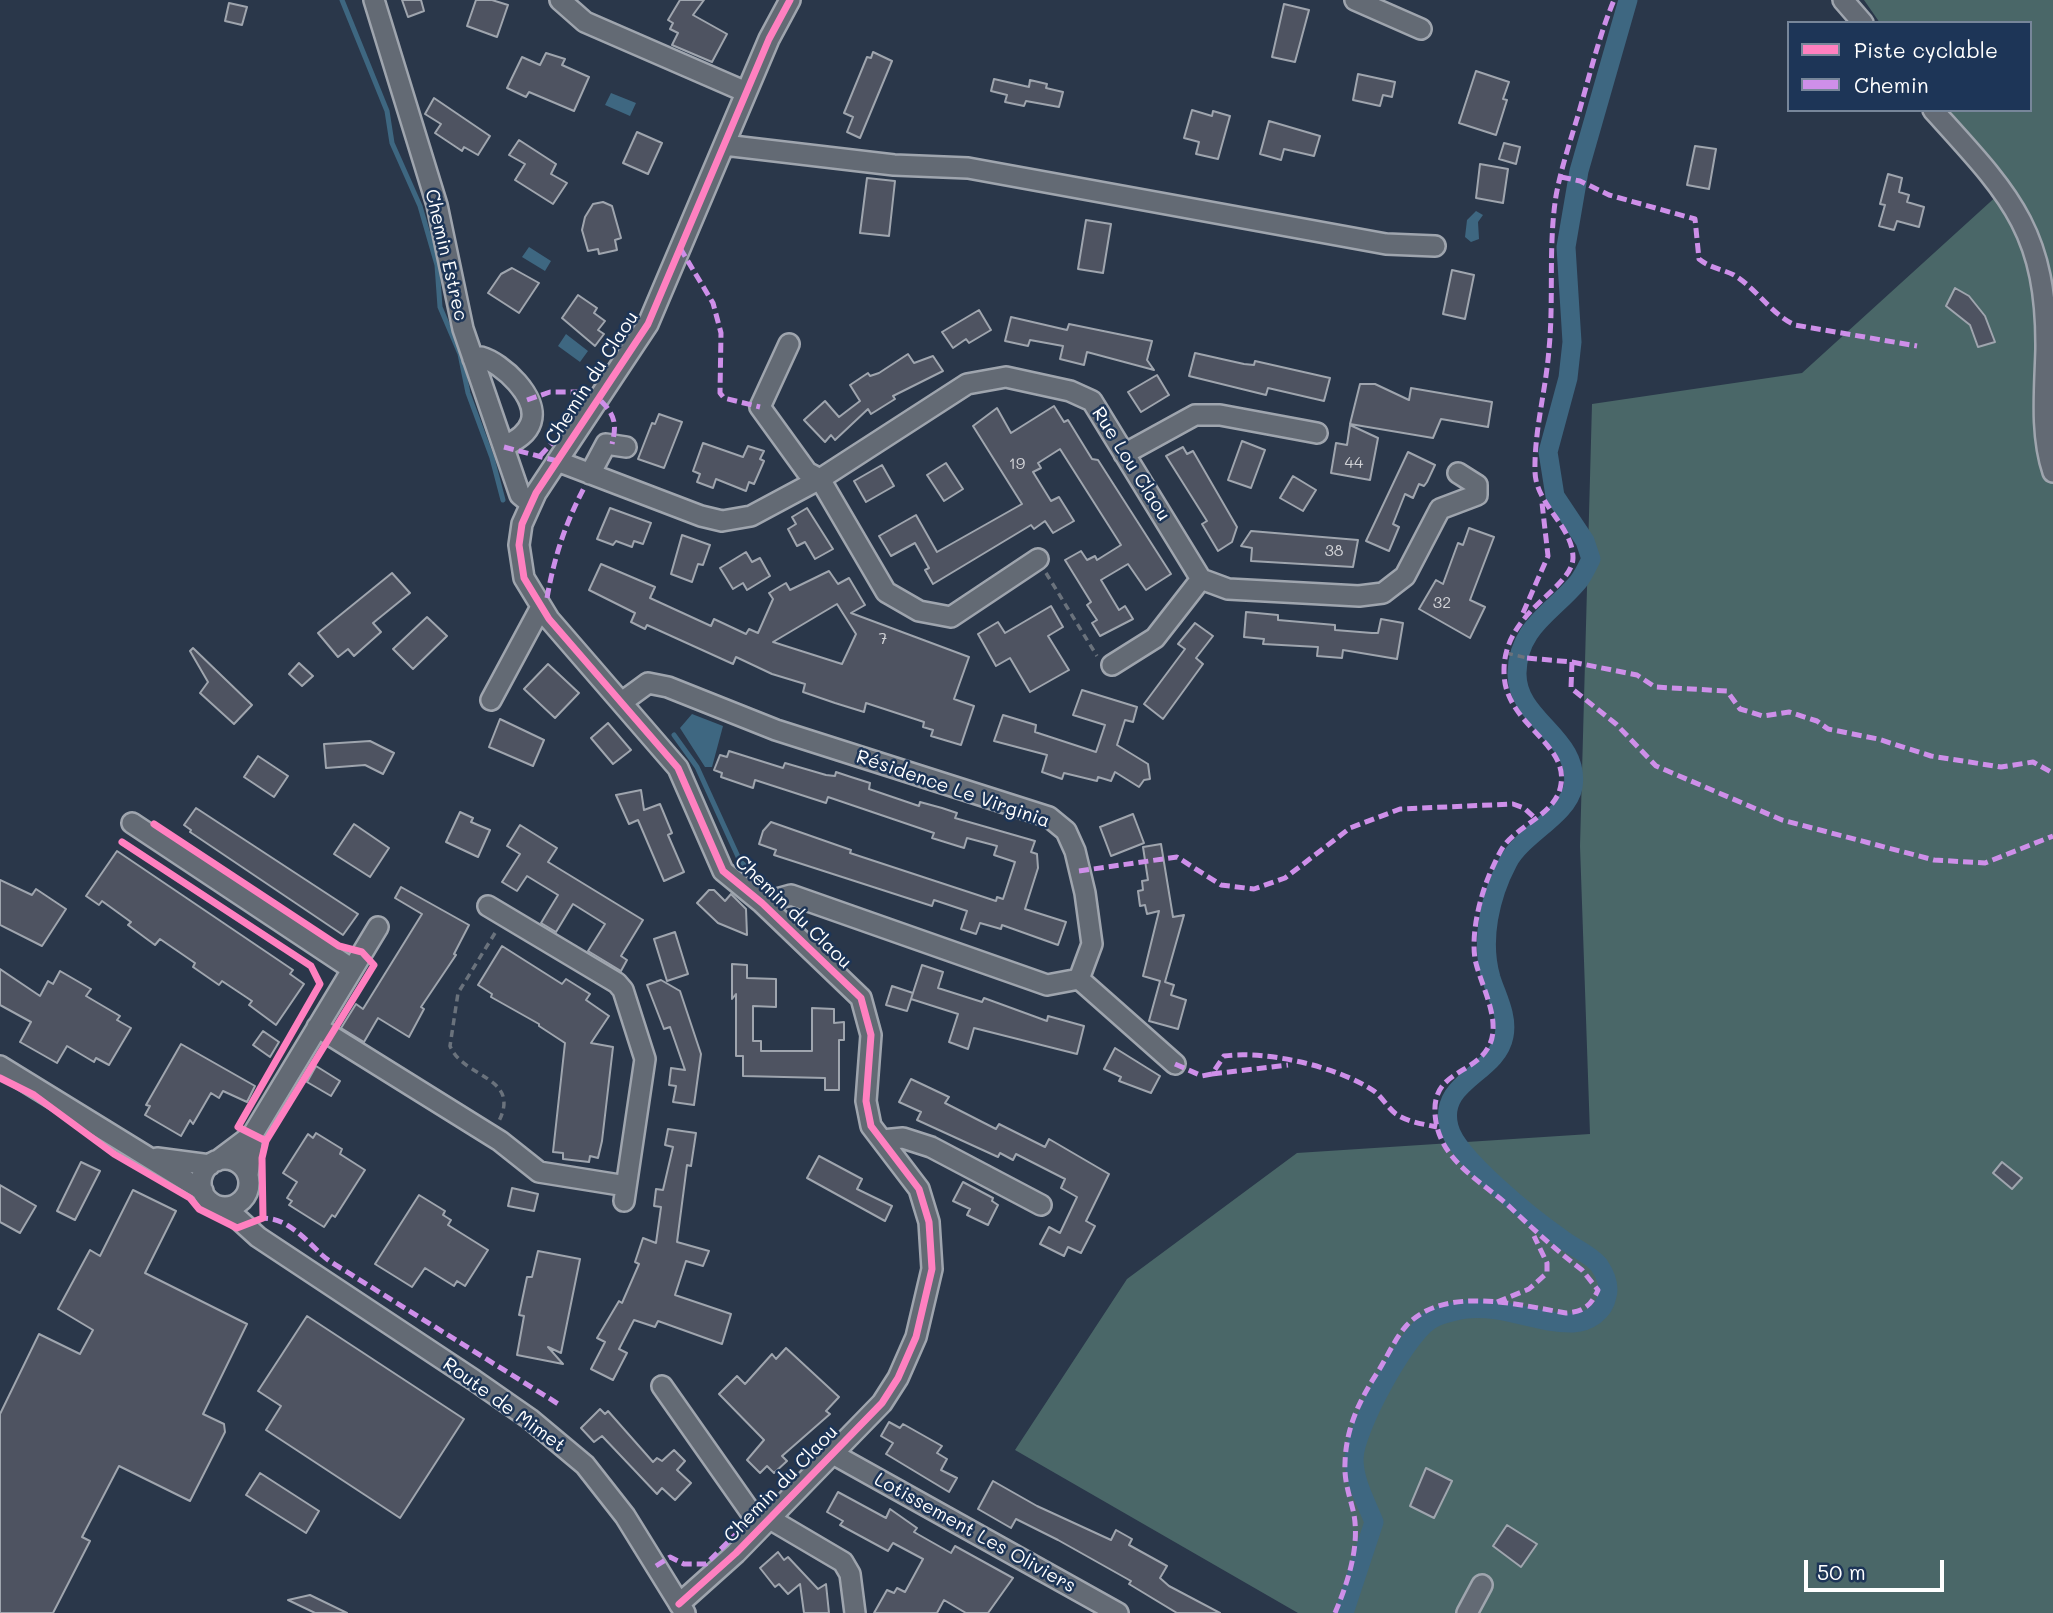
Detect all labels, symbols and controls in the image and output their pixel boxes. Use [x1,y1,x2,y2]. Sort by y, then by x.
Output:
legend [1787,21,2032,112]
text: Piste cyclable [1854,36,1998,63]
text: Chemin [1854,71,1929,98]
street label: Chemin Estrec [420,187,472,323]
street label: Chemin du Claou [541,307,643,449]
street label: Rue Lou Claou [1087,403,1175,525]
house number: 44 [1345,453,1363,473]
house number: 19 [1009,454,1025,474]
house number: 38 [1324,541,1344,561]
house number: 32 [1433,593,1451,613]
house number: 7 [879,629,887,649]
street label: Résidence Le Virginia [853,745,1053,833]
street label: Chemin du Claou [730,850,856,974]
street label: Route de Mimet [438,1353,570,1457]
street label: Chemin du Claou [719,1421,843,1547]
street label: Lotissement Les Oliviers [870,1468,1080,1598]
scale bar [1808,1546,1948,1590]
text: 50 m [1817,1558,1866,1585]

